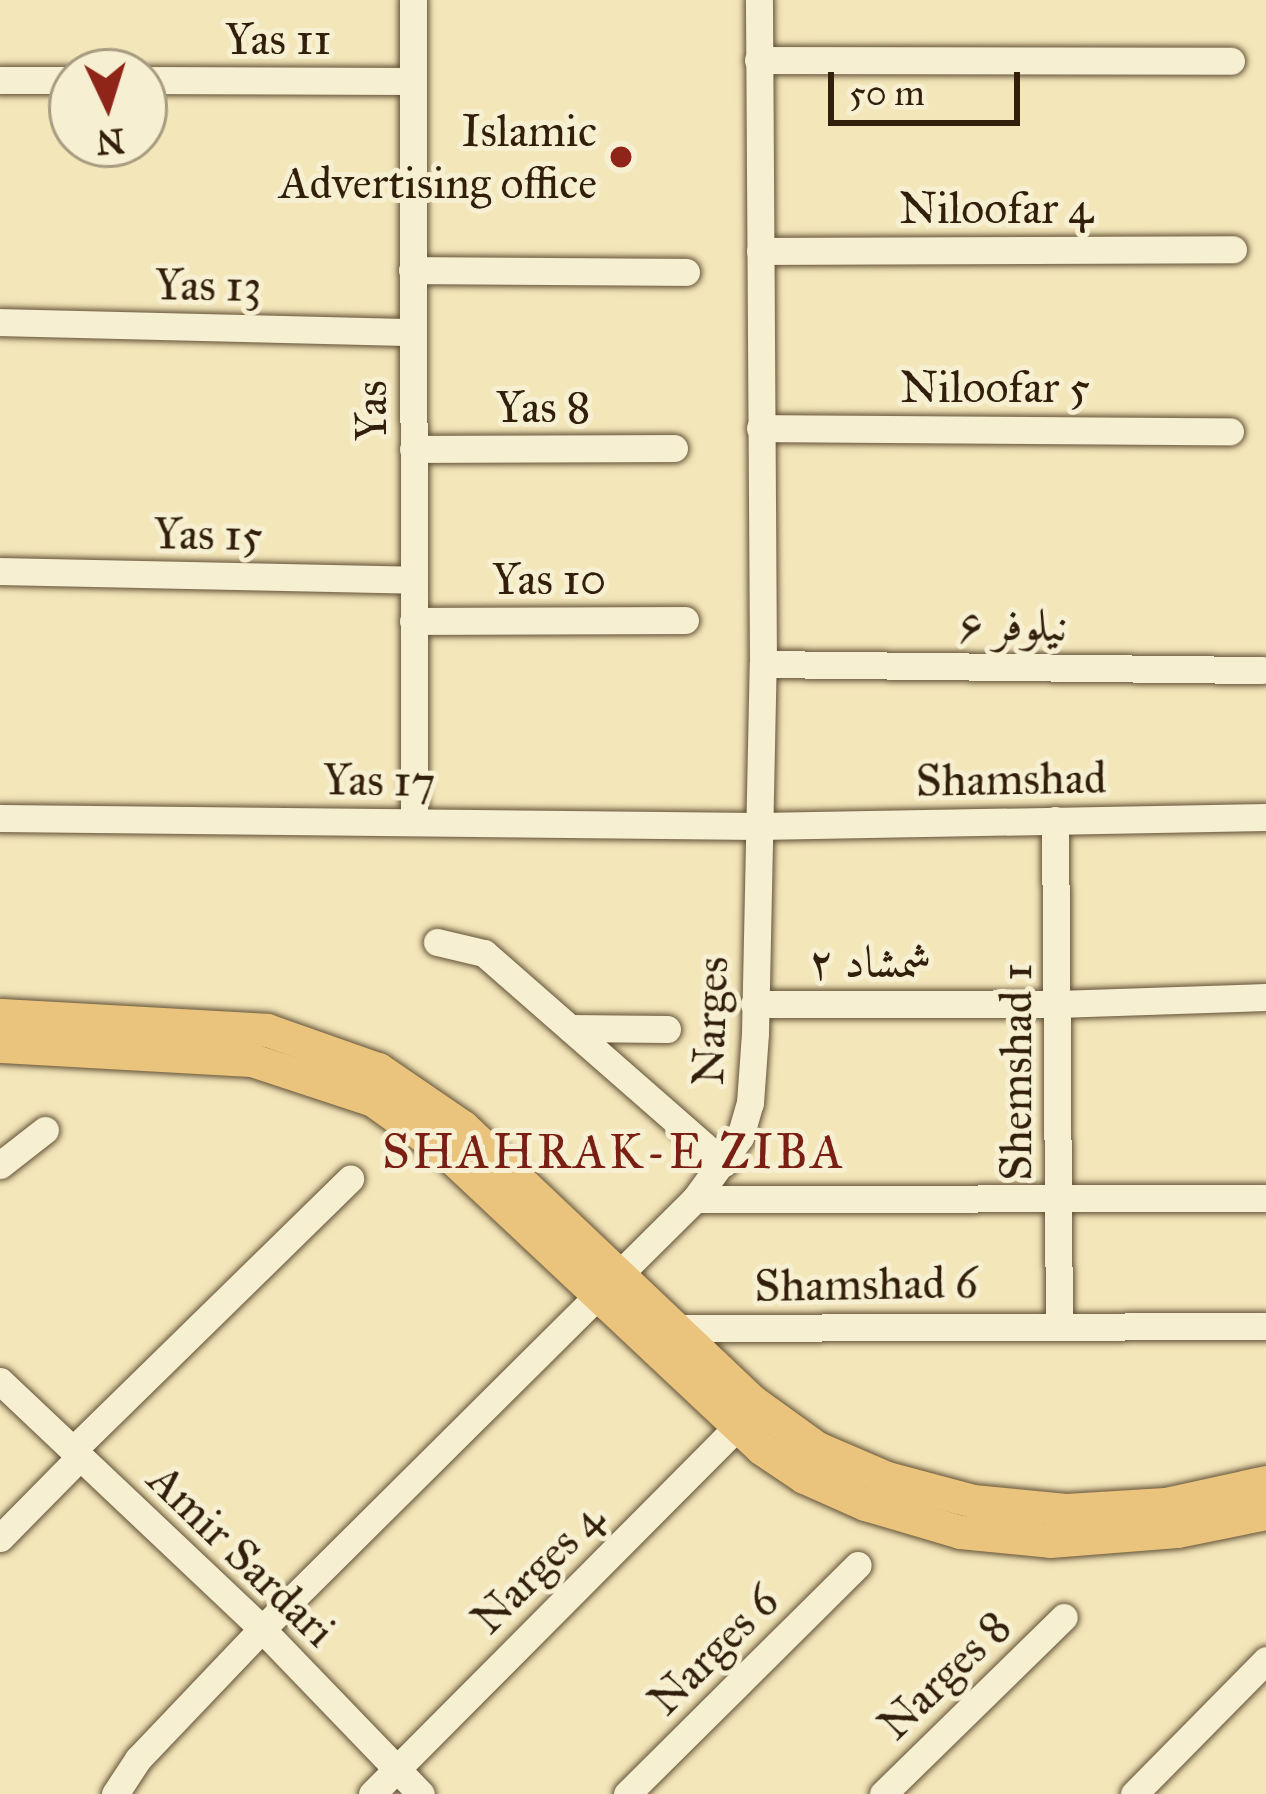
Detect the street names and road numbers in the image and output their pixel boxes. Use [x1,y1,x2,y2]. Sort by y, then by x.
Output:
street label: Yas 11 [225,12,331,66]
street label: Niloofar 4 [899,181,1093,235]
street label: Yas 13 [154,257,262,313]
street label: Niloofar 5 [900,360,1090,414]
street label: Yas [344,380,398,442]
street label: Yas 8 [496,380,590,434]
street label: Yas 15 [153,506,263,562]
street label: Yas 10 [492,552,606,606]
street label: نیلوفر ۶ [957,597,1069,653]
street label: Shamshad [915,750,1107,808]
street label: Yas 17 [322,752,436,808]
street label: شمشاد ۲ [808,935,932,989]
street label: Narges [681,956,739,1086]
street label: Shemshad 1 [989,963,1043,1181]
street label: Shamshad 6 [754,1255,978,1313]
street label: Amir Sardari [137,1452,347,1658]
street label: Narges 4 [460,1491,614,1645]
street label: Narges 6 [637,1574,789,1726]
street label: Narges 8 [867,1599,1021,1751]

